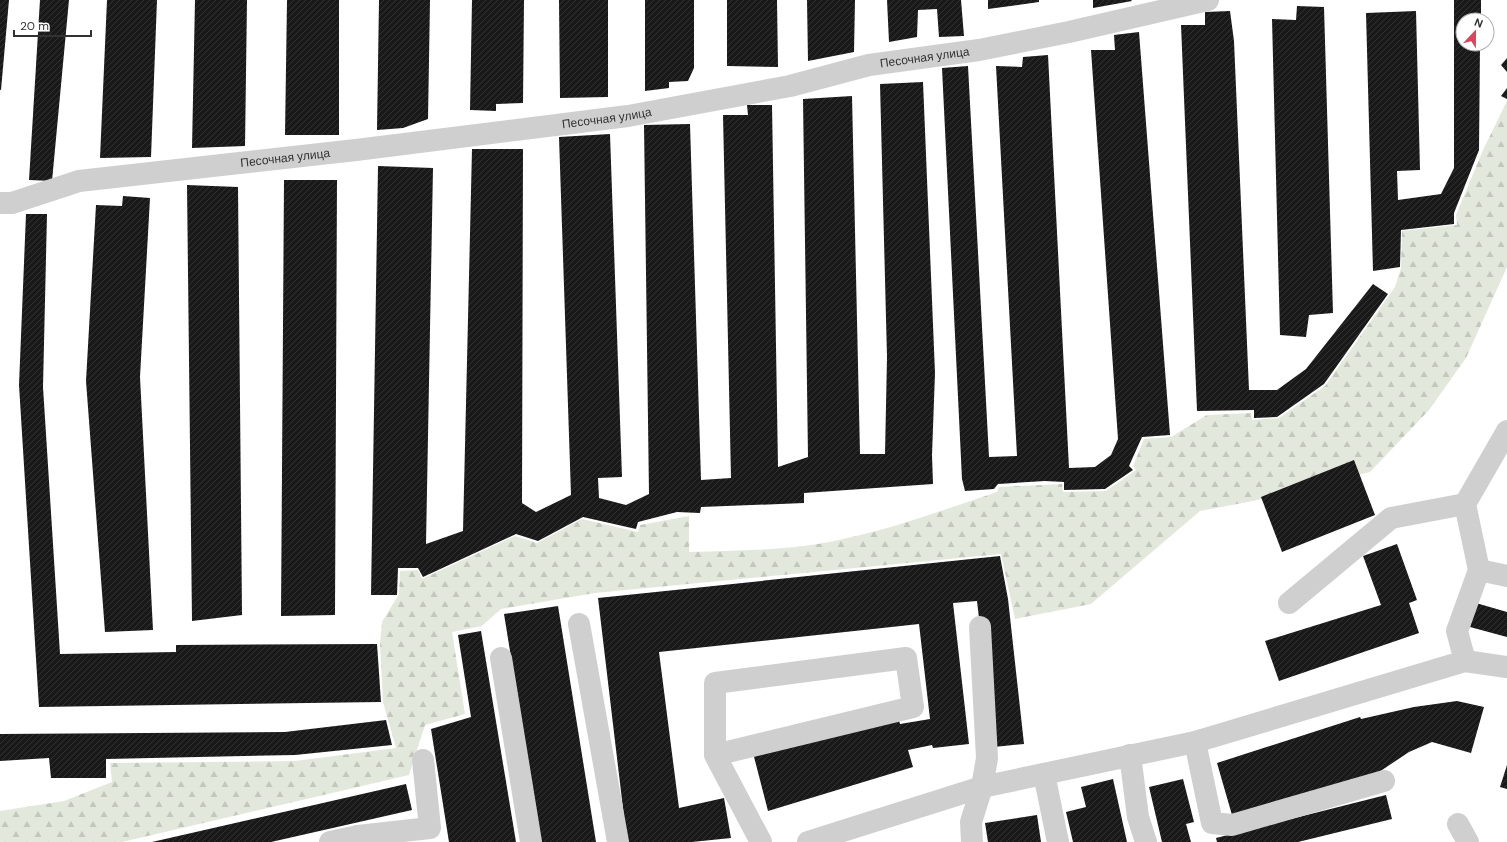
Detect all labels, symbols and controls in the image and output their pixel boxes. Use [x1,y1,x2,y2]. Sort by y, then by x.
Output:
scale bar [14,12,91,38]
north arrow [1455,12,1495,52]
text: N [1472,15,1485,31]
text: 20 m [20,18,49,34]
street label: Песочная улица [879,43,971,71]
street label: Песочная улица [561,104,653,132]
street label: Песочная улица [239,145,331,171]

